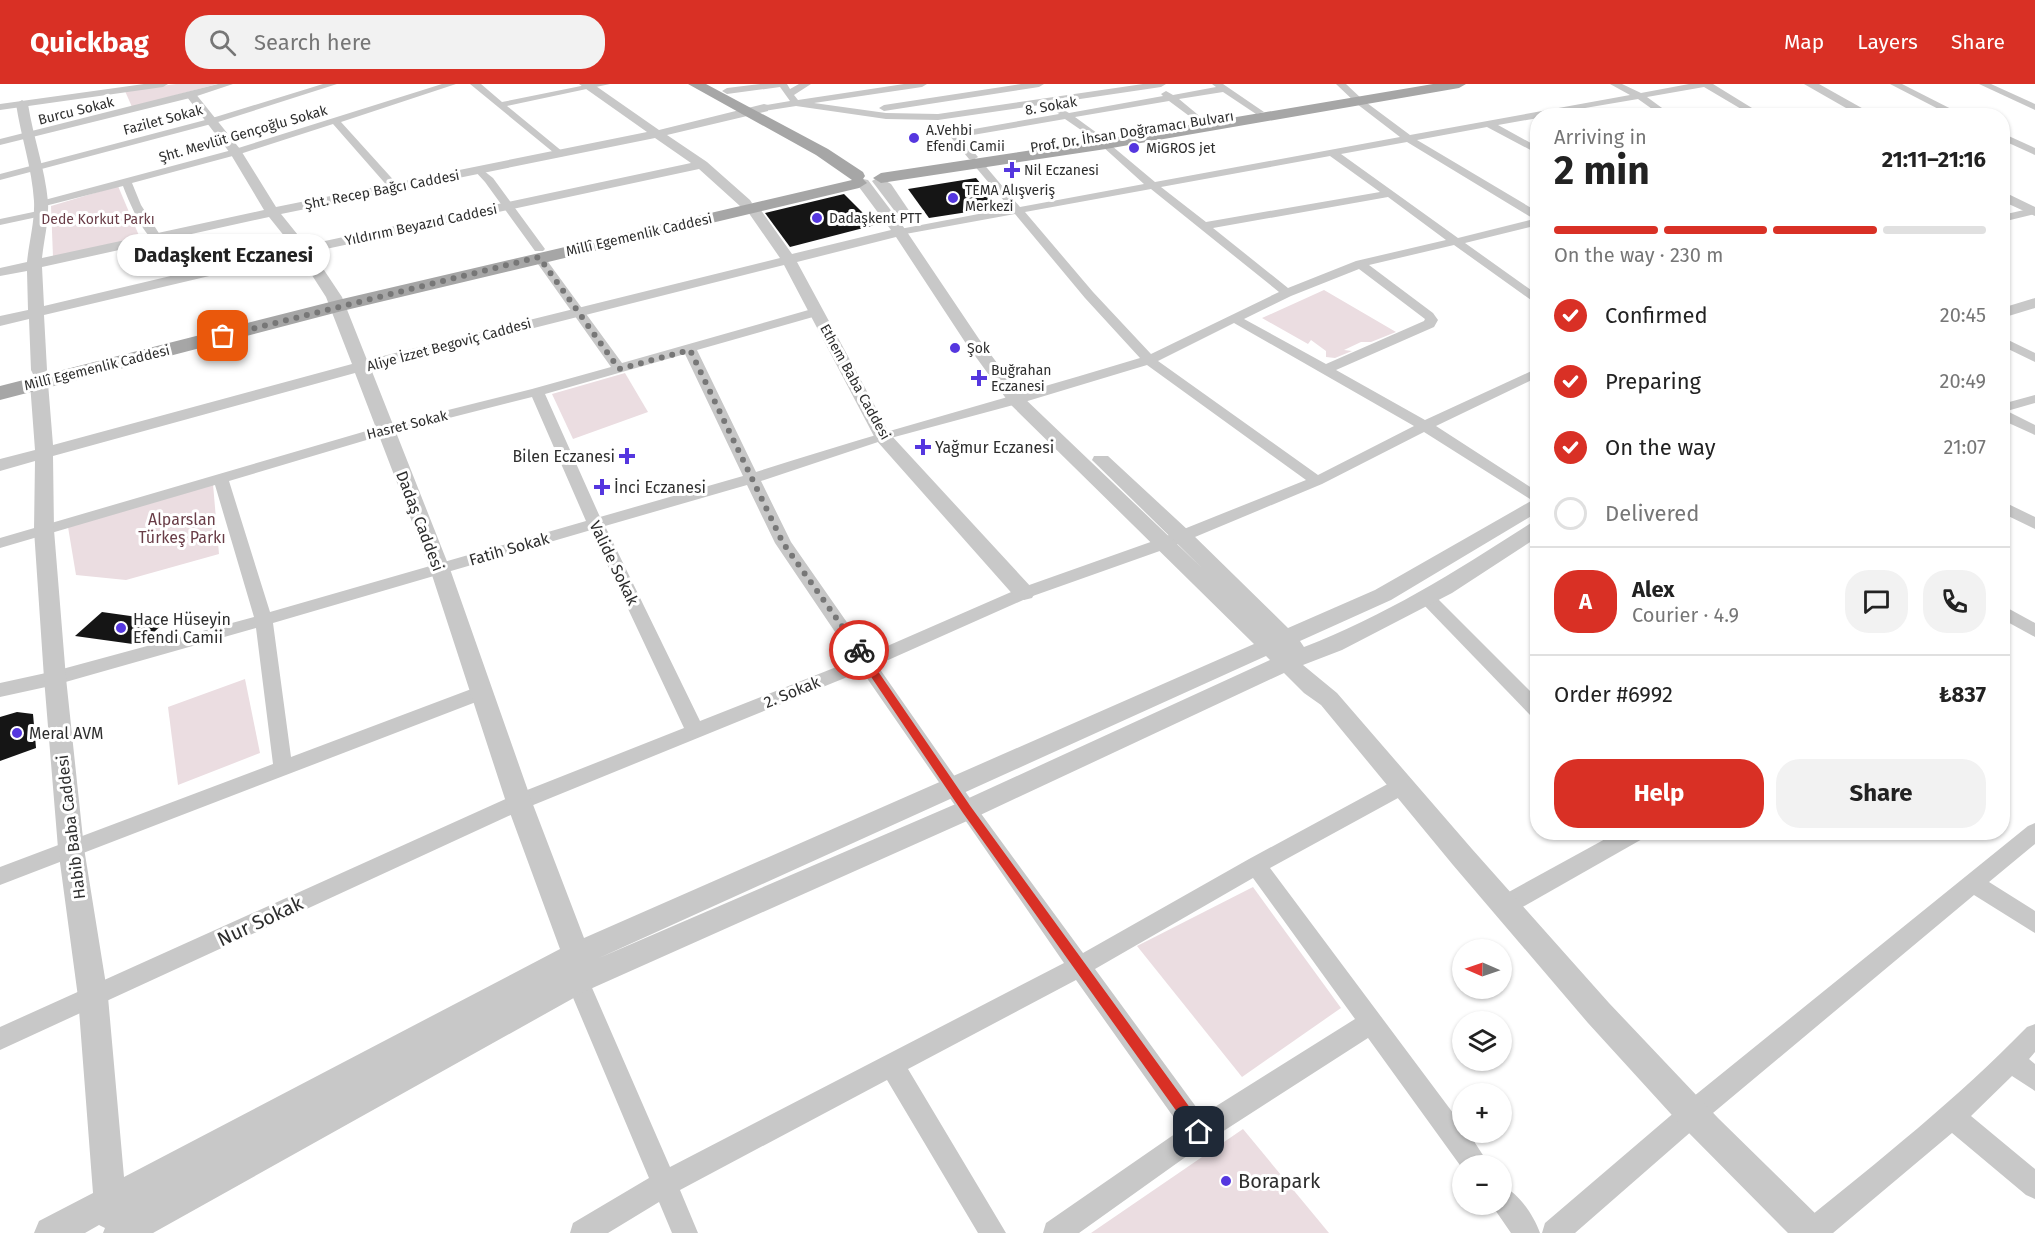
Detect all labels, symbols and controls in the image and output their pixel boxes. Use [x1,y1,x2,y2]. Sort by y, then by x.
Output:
search box [185,15,605,69]
text: Quickbag [30,26,149,59]
icon: search [206,26,239,59]
text: Search here [254,29,372,56]
text: Map [1784,29,1824,55]
text: Layers [1857,29,1918,55]
text: Share [1951,29,2005,55]
street label: Burcu Sokak [36,93,117,129]
street label: 8. Sokak [1024,93,1079,119]
street label: Fazilet Sokak [121,101,205,139]
street label: Şht. Mevlüt Gençoğlu Sokak [157,102,330,166]
street label: Prof. Dr. İhsan Doğramacı Bulvarı [1029,107,1235,157]
place label: A.Vehbi Efendi Camii [926,122,1005,155]
text: Arriving in [1554,125,1647,149]
marker: A.Vehbi Efendi Camii [907,131,921,145]
place label: MiGROS jet [1146,140,1217,157]
marker: MiGROS jet [1127,141,1141,155]
text: 21:11–21:16 [1882,146,1986,173]
text: 2 min [1554,148,1650,194]
place label: Nil Eczanesi [1024,162,1099,179]
marker: Nil Eczanesi [1005,163,1019,177]
street label: Şht. Recep Bağcı Caddesi [303,167,461,213]
place label: TEMA Alışveriş Merkezi [965,182,1056,215]
marker: TEMA Alışveriş Merkezi [946,191,960,205]
street label: Yıldırım Beyazıd Caddesi [343,201,499,249]
street label: Millî Egemenlik Caddesi [564,210,714,260]
place label: Dadaşkent PTT [829,210,923,227]
park label: Dede Korkut Parkı [41,211,155,228]
marker: Dadaşkent PTT [810,211,824,225]
callout: Dadaşkent Eczanesi [116,234,330,276]
text: Dadaşkent Eczanesi [134,243,313,267]
text: On the way · 230 m [1554,243,1723,267]
icon: check [1554,299,1587,332]
text: Confirmed [1605,302,1708,329]
text: 20:45 [1940,303,1986,327]
pin [197,310,248,361]
street label: Aliye İzzet Begoviç Caddesi [365,314,533,375]
icon: bag [206,319,239,352]
street label: Ethem Baba Caddesi [816,321,894,443]
place label: Şok [967,340,991,357]
marker: Şok [948,341,962,355]
street label: Millî Egemenlik Caddesi [22,342,172,394]
place label: Buğrahan Eczanesi [991,362,1052,395]
icon: check [1554,365,1587,398]
text: Preparing [1605,368,1701,395]
text: 20:49 [1940,369,1986,393]
marker: Buğrahan Eczanesi [972,371,986,385]
street label: Hasret Sokak [365,407,450,443]
icon: check [1554,431,1587,464]
text: On the way [1605,434,1716,461]
text: 21:07 [1944,435,1986,459]
place label: Yağmur Eczanesi [935,438,1054,457]
marker: Yağmur Eczanesi [916,440,930,454]
place label: Bilen Eczanesi [512,447,615,466]
marker: Bilen Eczanesi [620,449,634,463]
street label: Dadaş Caddesi [391,468,448,574]
place label: İnci Eczanesi [614,477,706,497]
marker: İnci Eczanesi [595,480,609,494]
text: Delivered [1605,500,1700,527]
park label: Alparslan Türkeş Parkı [138,510,226,548]
street label: Valide Sokak [585,518,643,609]
street label: Fatih Sokak [467,528,552,569]
button: chat [1845,570,1908,633]
button: phone [1923,570,1986,633]
text: Alex [1632,576,1675,603]
text: A [1579,588,1592,615]
text: Courier · 4.9 [1632,603,1739,627]
place label: Hace Hüseyin Efendi Camii [133,610,231,647]
courier [829,620,889,680]
marker: Hace Hüseyin Efendi Camii [114,621,128,635]
icon: bike [843,634,876,667]
street label: 2. Sokak [761,672,824,712]
text: Order #6992 [1554,681,1673,708]
text: ₺837 [1939,681,1986,708]
place label: Meral AVM [29,724,103,743]
marker: Meral AVM [10,726,24,740]
street label: Habib Baba Caddesi [53,754,89,900]
button: Help [1554,759,1764,828]
button: Share [1776,759,1986,828]
street label: Nur Sokak [213,890,307,951]
north arrow [1452,939,1512,999]
map controls [1452,939,1512,1215]
button: layers [1452,1011,1512,1071]
button: + [1452,1083,1512,1143]
pin [1173,1106,1224,1157]
icon: home [1182,1115,1215,1148]
button: − [1452,1155,1512,1215]
place label: Borapark [1238,1169,1321,1193]
marker: Borapark [1219,1174,1233,1188]

